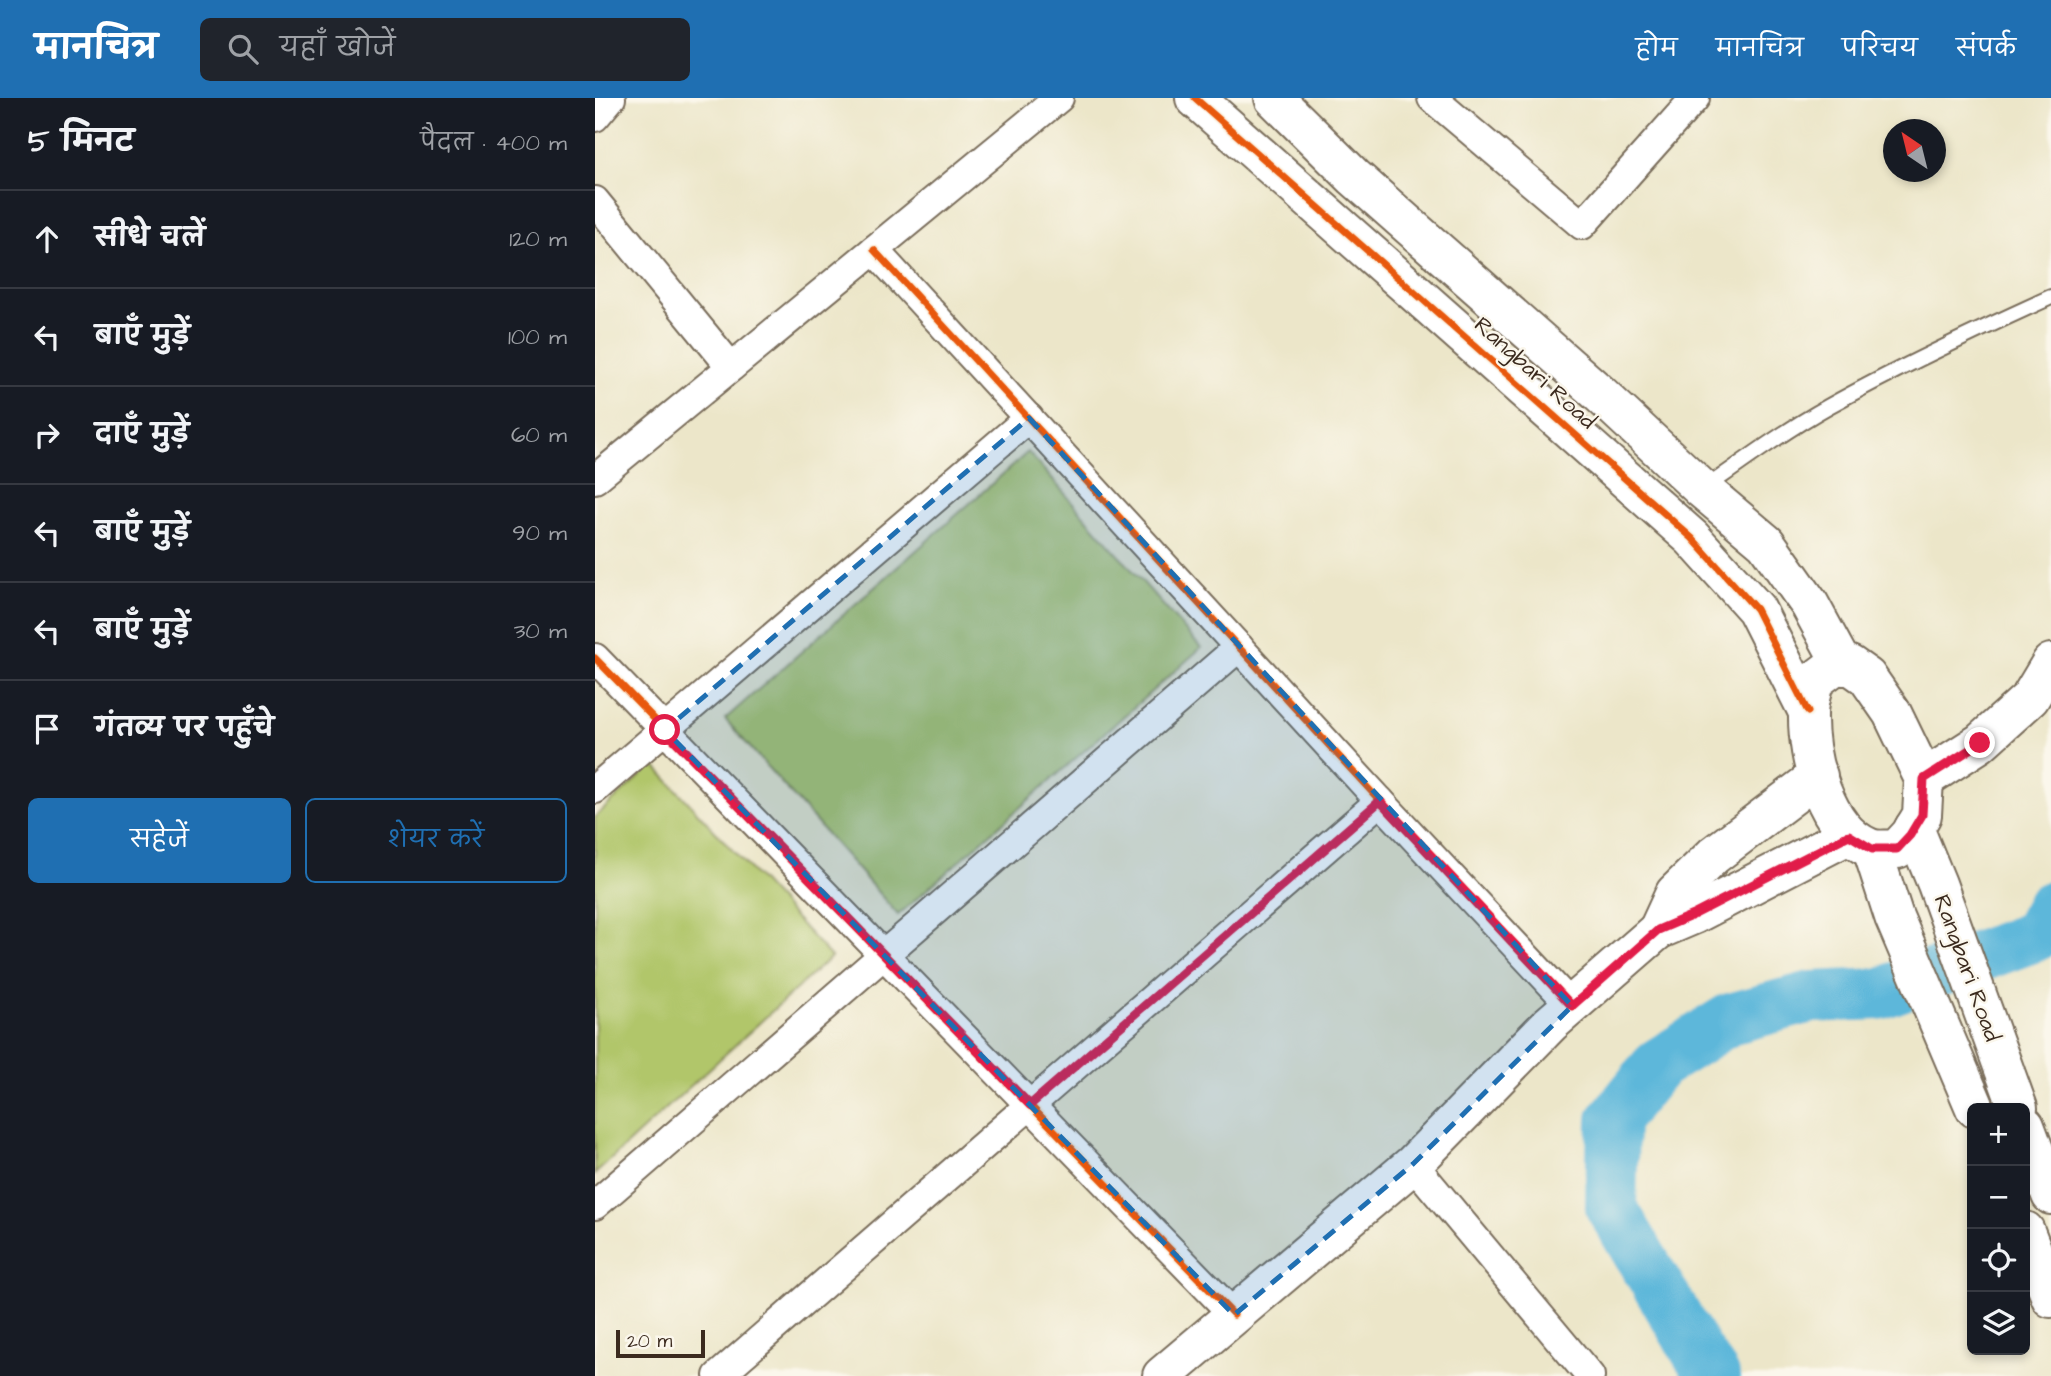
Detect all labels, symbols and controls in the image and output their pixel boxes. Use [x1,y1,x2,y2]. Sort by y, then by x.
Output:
search box [200,18,690,81]
text: मानचित्र [35,25,158,71]
icon: search [224,30,262,68]
text: यहाँ खोजें [280,30,395,66]
text: होम [1635,32,1678,66]
text: मानचित्र [1716,32,1804,66]
text: परिचय [1842,32,1918,66]
text: संपर्क [1956,32,2016,66]
north arrow [1883,119,1946,182]
text: 5 मिनट [28,121,134,163]
text: पैदल · 400 m [420,127,567,159]
icon: ahead [28,220,66,258]
text: सीधे चलें [95,220,205,256]
text: 120 m [509,223,567,255]
street label: Rangbari Road [1466,309,1603,437]
icon: left [28,318,66,356]
text: बाएँ मुड़ें [95,318,190,354]
text: 100 m [508,321,567,353]
icon: right [28,416,66,454]
text: दाएँ मुड़ें [95,416,189,452]
text: 60 m [511,419,567,451]
icon: left [28,514,66,552]
text: बाएँ मुड़ें [95,514,190,550]
text: 90 m [512,517,567,549]
icon: left [28,612,66,650]
text: बाएँ मुड़ें [95,612,190,648]
text: 30 m [514,615,567,647]
icon: arrive [28,710,66,748]
text: गंतव्य पर पहुँचे [95,710,274,746]
route start [649,714,680,745]
route end [1964,727,1995,758]
button: सहेजें [28,798,291,883]
button: शेयर करें [305,798,567,883]
street label: Rangbari Road [1925,890,2008,1046]
map controls [1967,1103,2030,1355]
button: + [1967,1103,2030,1166]
button: − [1967,1166,2030,1229]
button: locate [1967,1229,2030,1292]
button: layers [1967,1292,2030,1355]
scale bar [616,1327,705,1359]
text: 20 m [627,1328,672,1355]

